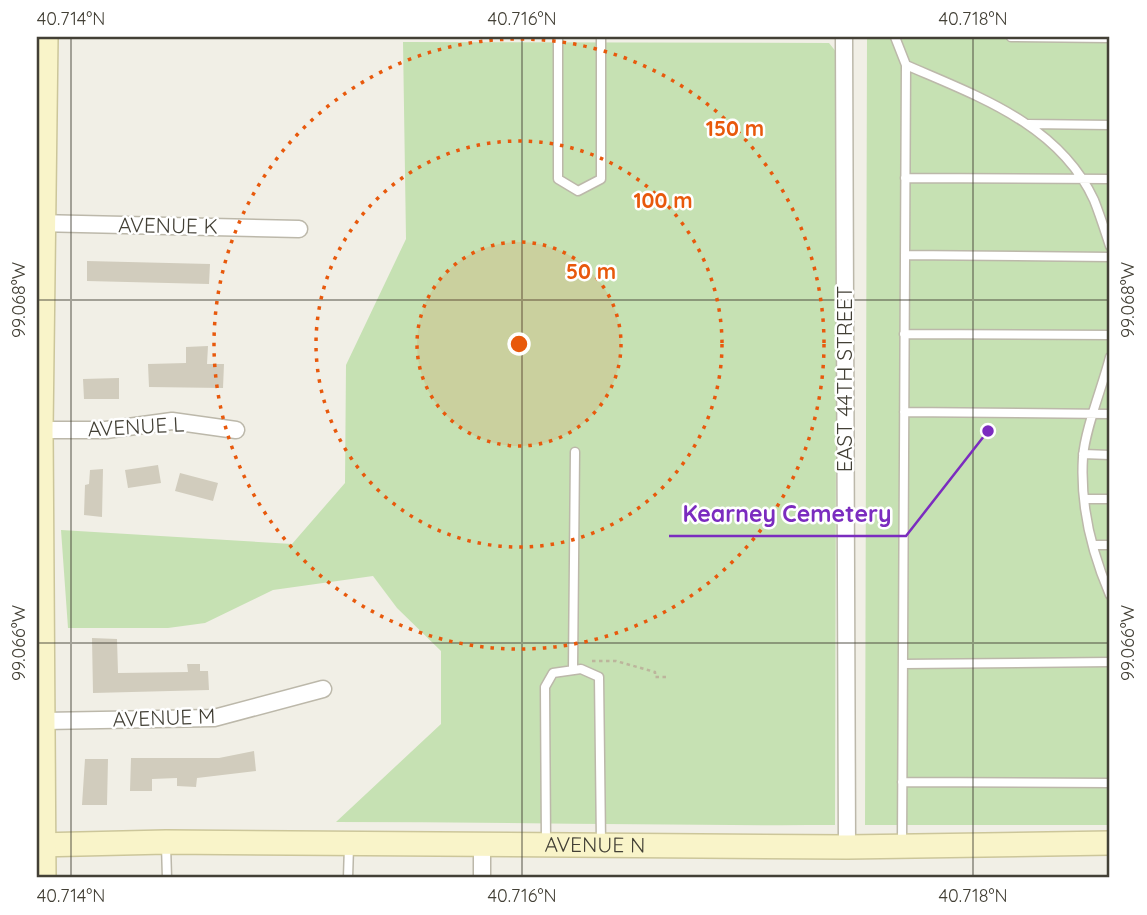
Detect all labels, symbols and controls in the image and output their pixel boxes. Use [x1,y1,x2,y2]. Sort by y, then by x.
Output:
text: 40.714°N [37,7,105,30]
text: 40.716°N [488,7,556,30]
text: 40.718°N [938,7,1008,30]
text: 150 m [706,115,764,141]
text: 100 m [633,187,693,213]
street label: AVENUE K [118,211,218,239]
text: 50 m [566,258,616,284]
text: 99.068°W [7,262,30,338]
text: 99.068°W [1116,262,1139,338]
street label: EAST 44TH STREET [831,286,857,472]
centre of rings [507,332,531,356]
street label: AVENUE L [87,410,185,442]
callout: Kearney Cemetery [669,492,906,536]
text: Kearney Cemetery [683,499,891,528]
text: 99.066°W [7,605,30,681]
text: 99.066°W [1116,605,1139,681]
street label: AVENUE M [112,702,216,732]
street label: AVENUE N [544,831,645,858]
text: 40.714°N [37,884,105,907]
text: 40.716°N [488,884,556,907]
text: 40.718°N [938,884,1008,907]

